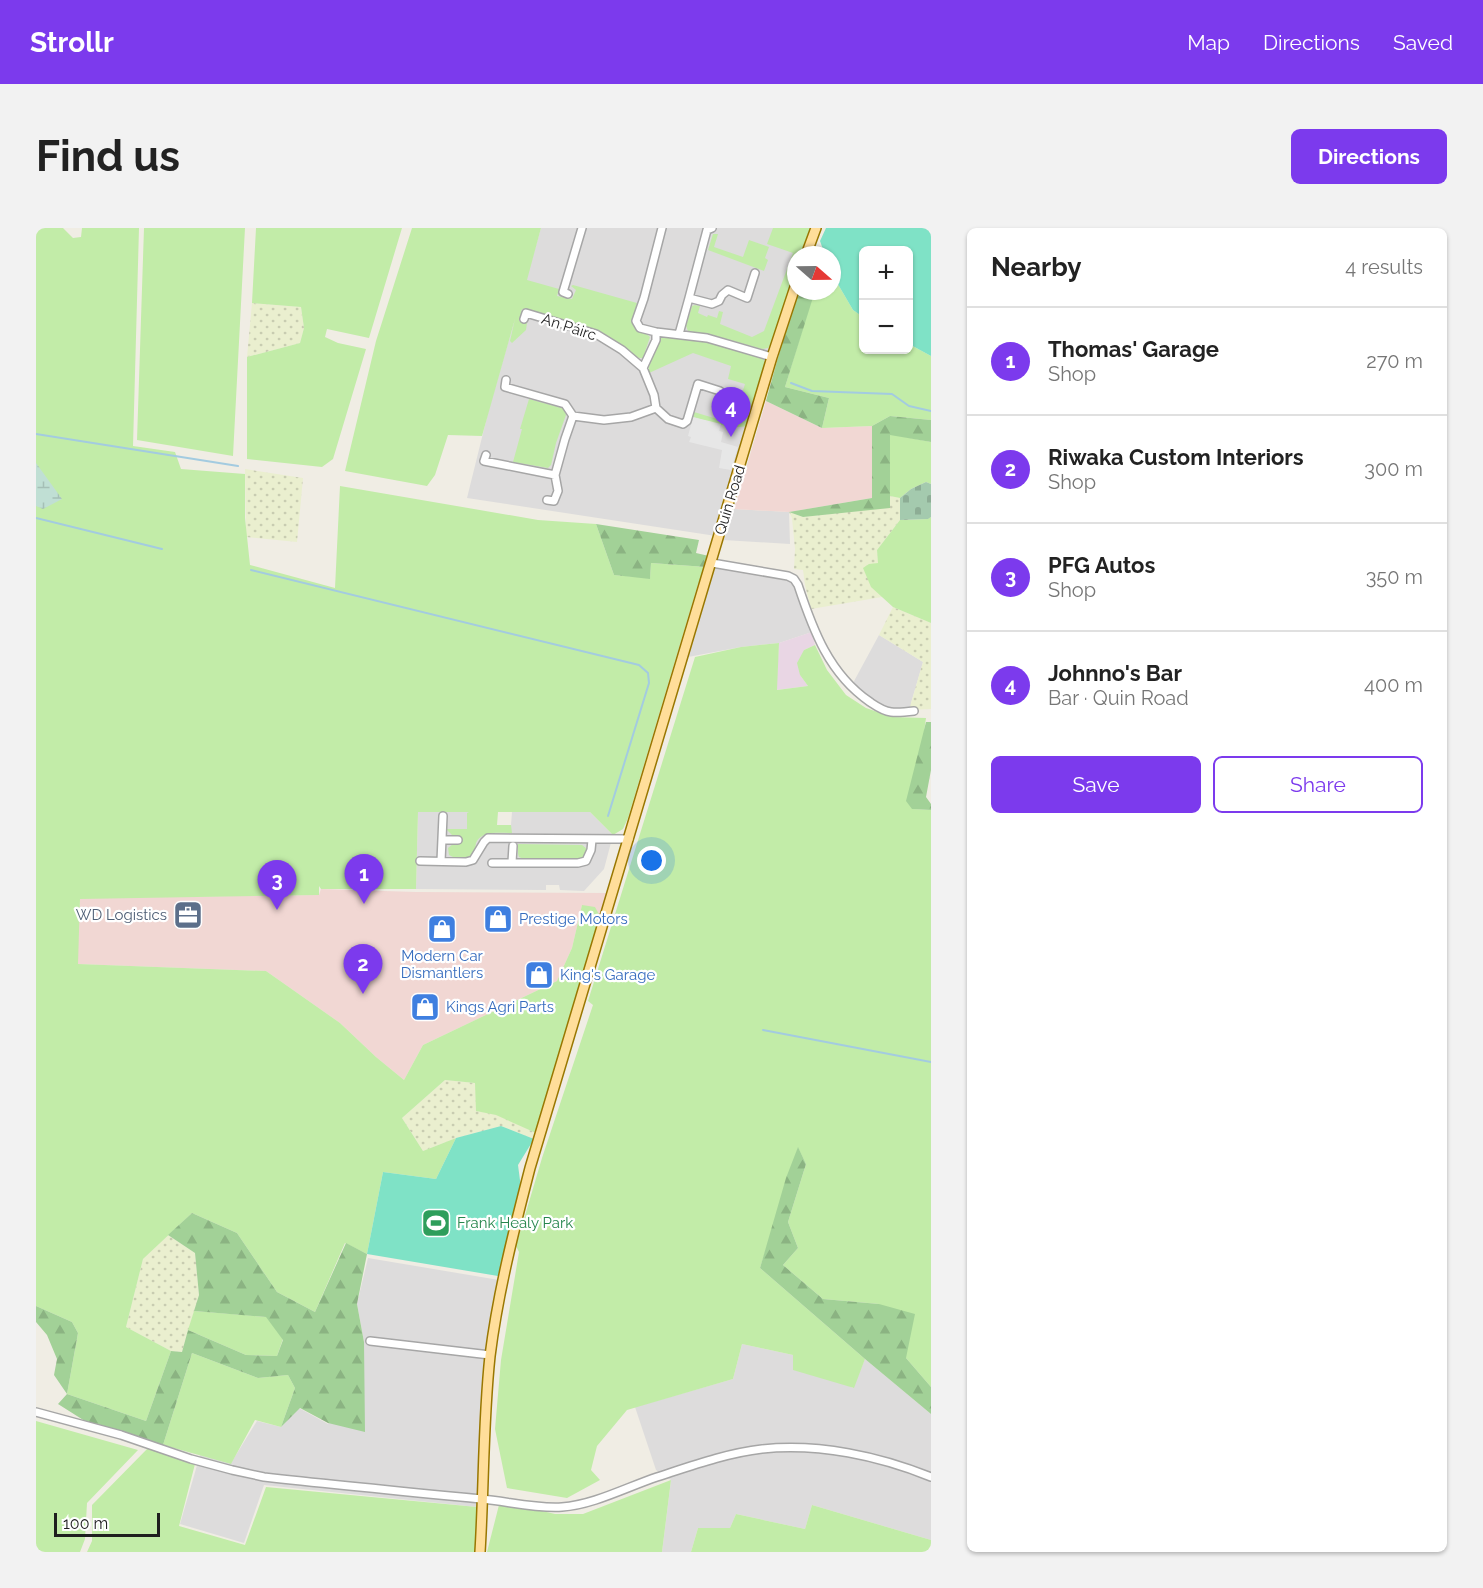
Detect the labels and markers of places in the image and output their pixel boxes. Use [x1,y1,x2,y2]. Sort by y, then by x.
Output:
pin: 4 [712,388,750,437]
pin: 1 [344,854,384,904]
pin: 3 [258,860,296,910]
office icon: WD Logistics [172,899,204,931]
shop icon: Prestige Motors [482,903,514,935]
place label: WD Logistics [76,906,167,924]
place label: Prestige Motors [519,910,628,928]
shop icon: Modern Car Dismantlers [426,913,458,945]
pin: 2 [344,944,382,994]
place label: Modern Car Dismantlers [401,947,484,982]
shop icon: King's Garage [523,959,555,991]
place label: King's Garage [560,966,655,984]
shop icon: Kings Agri Parts [409,991,441,1023]
place label: Kings Agri Parts [446,998,554,1016]
sports icon: Frank Healy Park [420,1207,452,1239]
place label: Frank Healy Park [457,1214,573,1232]

